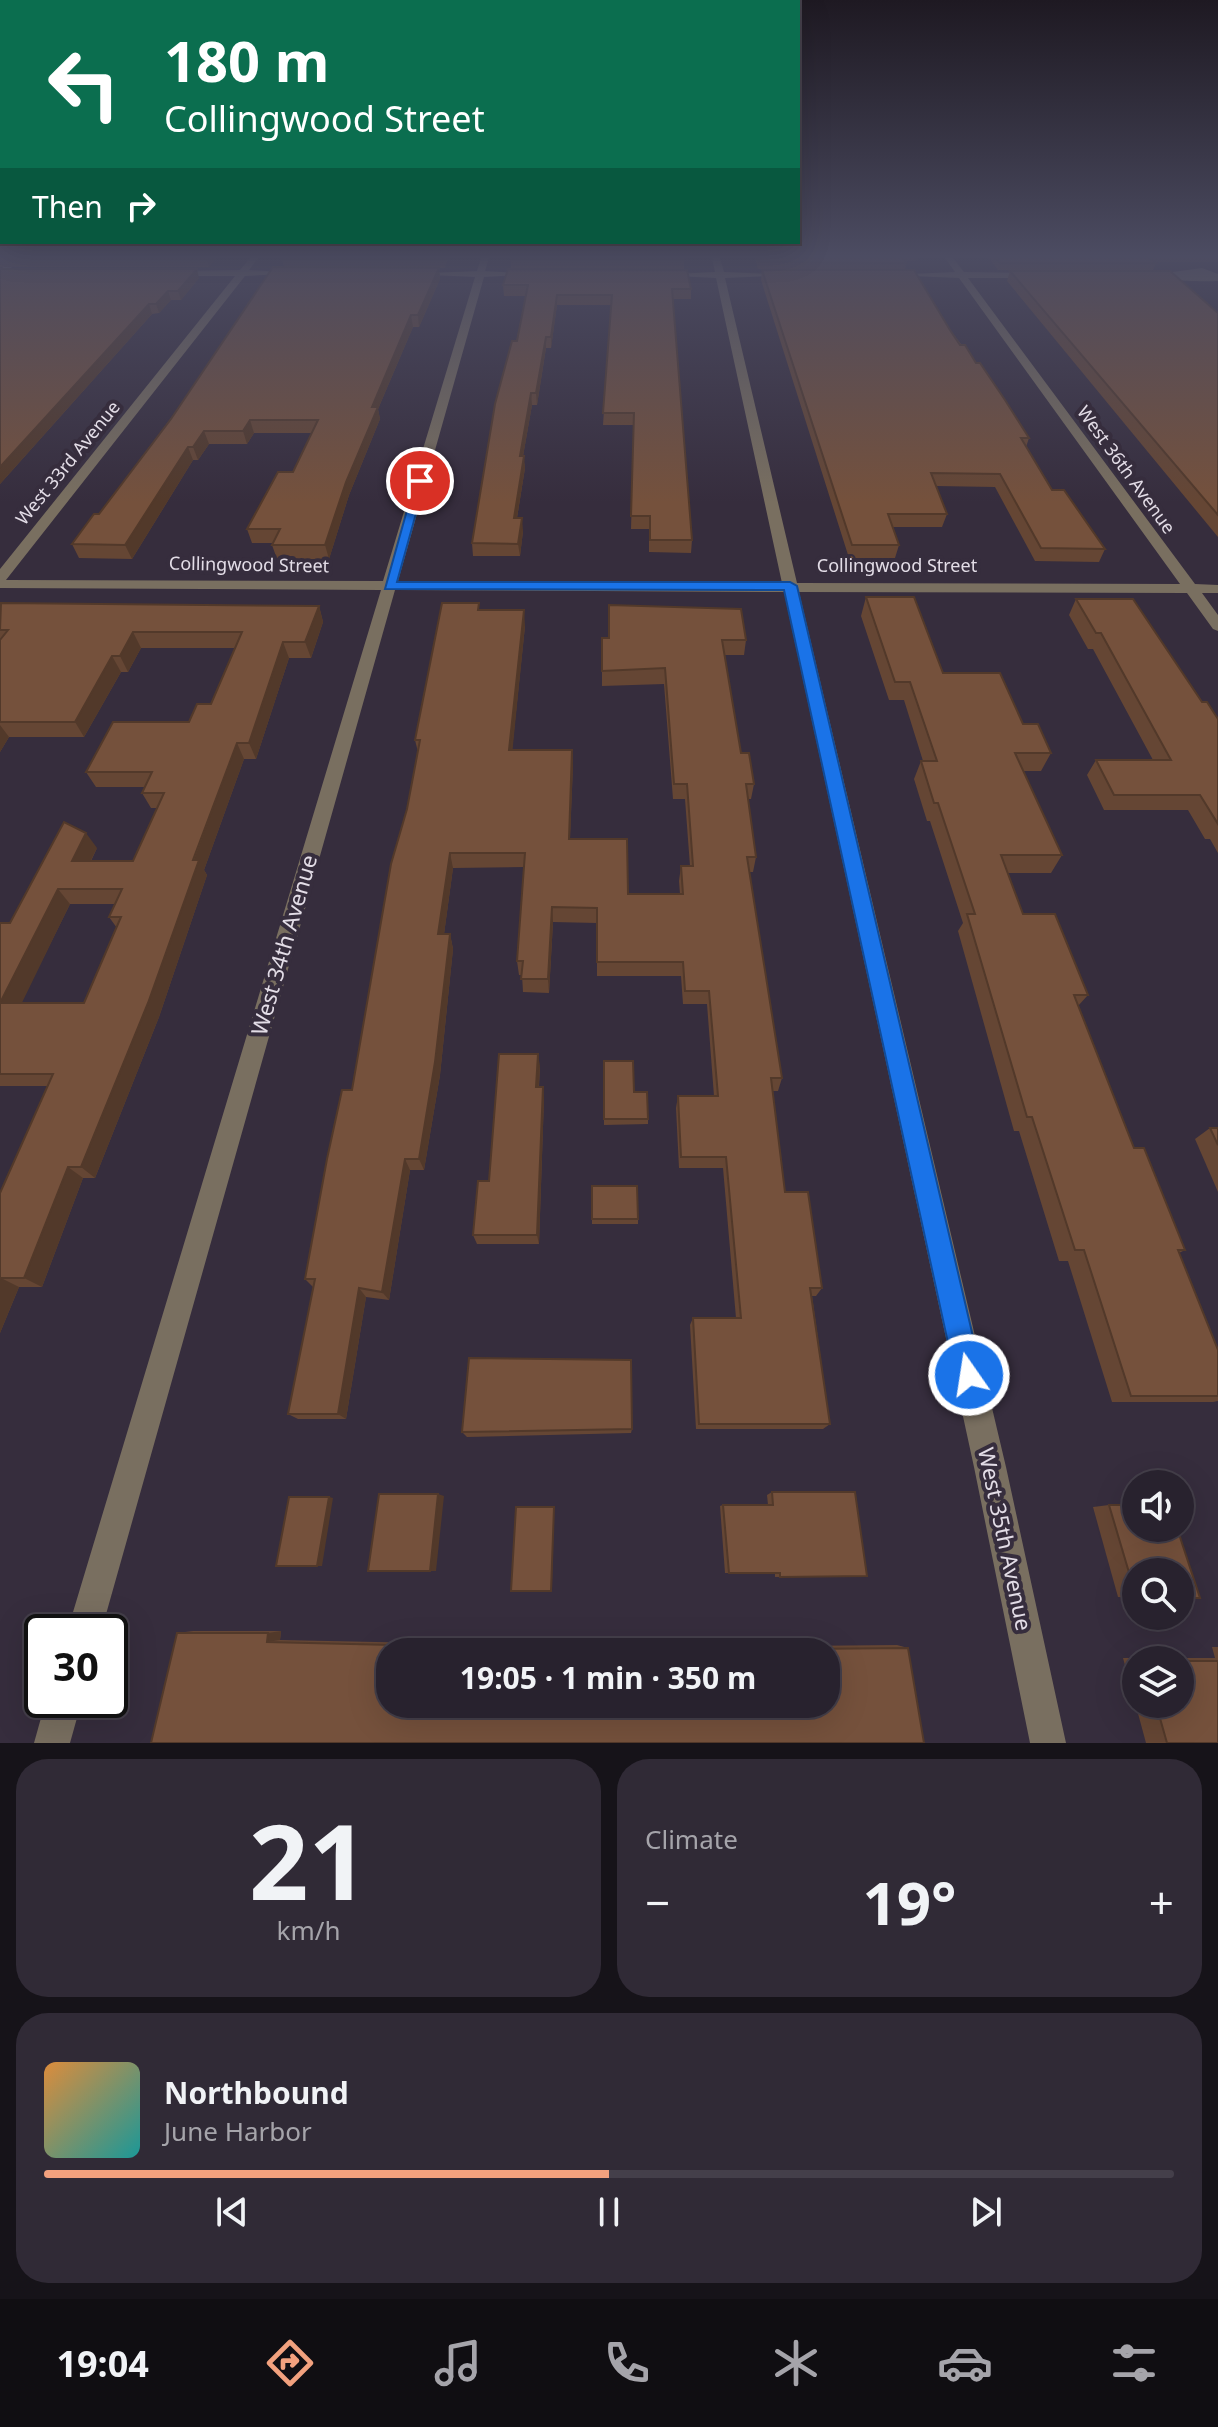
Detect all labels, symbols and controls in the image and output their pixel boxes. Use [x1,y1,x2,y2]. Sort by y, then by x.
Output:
text: 180 m [164,22,329,98]
icon: left [32,32,136,136]
text: Collingwood Street [164,94,485,143]
icon: right [119,184,163,228]
text: Then [32,186,103,227]
street label: West 33rd Avenue [10,395,125,529]
street label: West 36th Avenue [1072,401,1181,538]
pin [386,447,454,515]
icon: arrive [398,459,442,503]
street label: Collingwood Street [169,551,330,577]
street label: Collingwood Street [817,553,978,577]
street label: West 34th Avenue [243,851,323,1038]
position arrow [927,1333,1011,1417]
street label: West 35th Avenue [972,1445,1040,1633]
map controls [1122,1470,1194,1718]
button: sound [1122,1470,1194,1542]
button: search [1122,1558,1194,1630]
speed limit sign: 30 [24,1614,128,1718]
button: layers [1122,1646,1194,1718]
text: 19:05 · 1 min · 350 m [460,1657,756,1698]
text: 21 [249,1789,368,1930]
text: Climate [645,1821,738,1857]
text: 19° [862,1861,957,1943]
text: − [645,1872,670,1932]
text: + [1149,1872,1174,1932]
text: km/h [277,1912,340,1948]
text: Northbound [164,2072,349,2113]
text: June Harbor [164,2113,312,2149]
icon: previous [210,2190,254,2234]
icon: pause [587,2190,631,2234]
icon: next [964,2190,1008,2234]
icon: directions [262,2335,318,2391]
icon: music [430,2335,486,2391]
icon: phone [599,2335,655,2391]
icon: climate [768,2335,824,2391]
icon: car [937,2335,993,2391]
icon: filters [1106,2335,1162,2391]
text: 19:04 [56,2339,149,2388]

